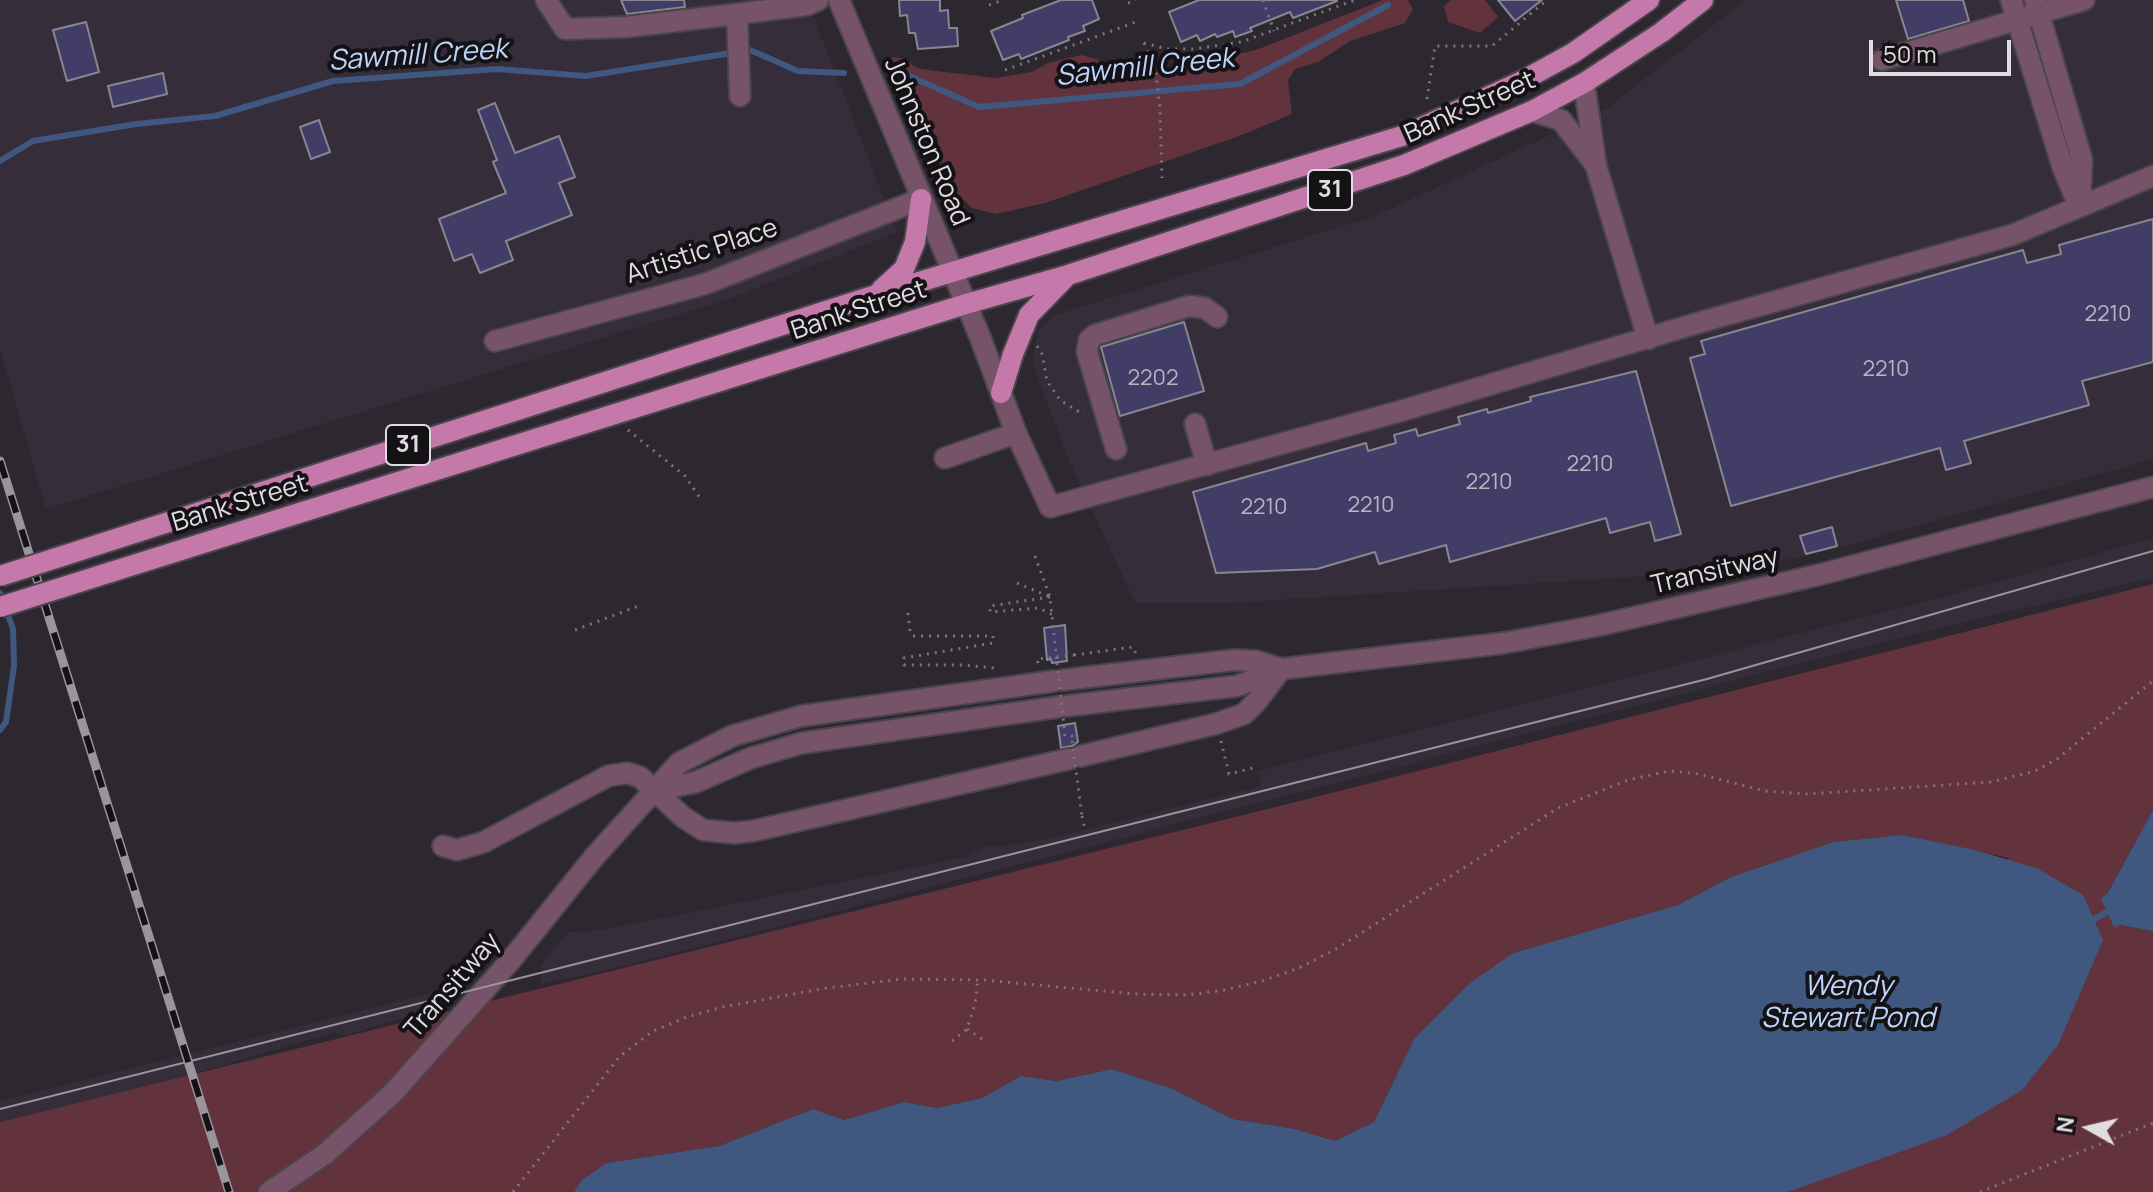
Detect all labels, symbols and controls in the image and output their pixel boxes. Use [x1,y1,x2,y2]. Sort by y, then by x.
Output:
scale bar [1873,24,2015,74]
water label: Sawmill Creek [327,33,509,79]
text: 50 m [1883,37,1937,70]
water label: Sawmill Creek [1054,42,1236,94]
street label: Johnston Road [877,53,975,231]
street label: Bank Street [1400,65,1540,151]
road number: 31 [1308,170,1352,210]
street label: Artistic Place [622,213,782,291]
street label: Bank Street [787,274,931,348]
house number: 2210 [2084,302,2132,328]
house number: 2210 [1862,357,1910,383]
house number: 2202 [1127,366,1179,392]
road number: 31 [386,425,430,465]
house number: 2210 [1566,452,1614,478]
street label: Bank Street [168,469,312,539]
house number: 2210 [1465,470,1513,496]
house number: 2210 [1347,493,1395,519]
house number: 2210 [1240,495,1288,521]
street label: Transitway [1648,542,1782,602]
street label: Transitway [399,927,507,1045]
water label: Wendy Stewart Pond [1761,970,1935,1036]
north arrow [2049,1088,2129,1168]
text: N [2049,1115,2081,1135]

